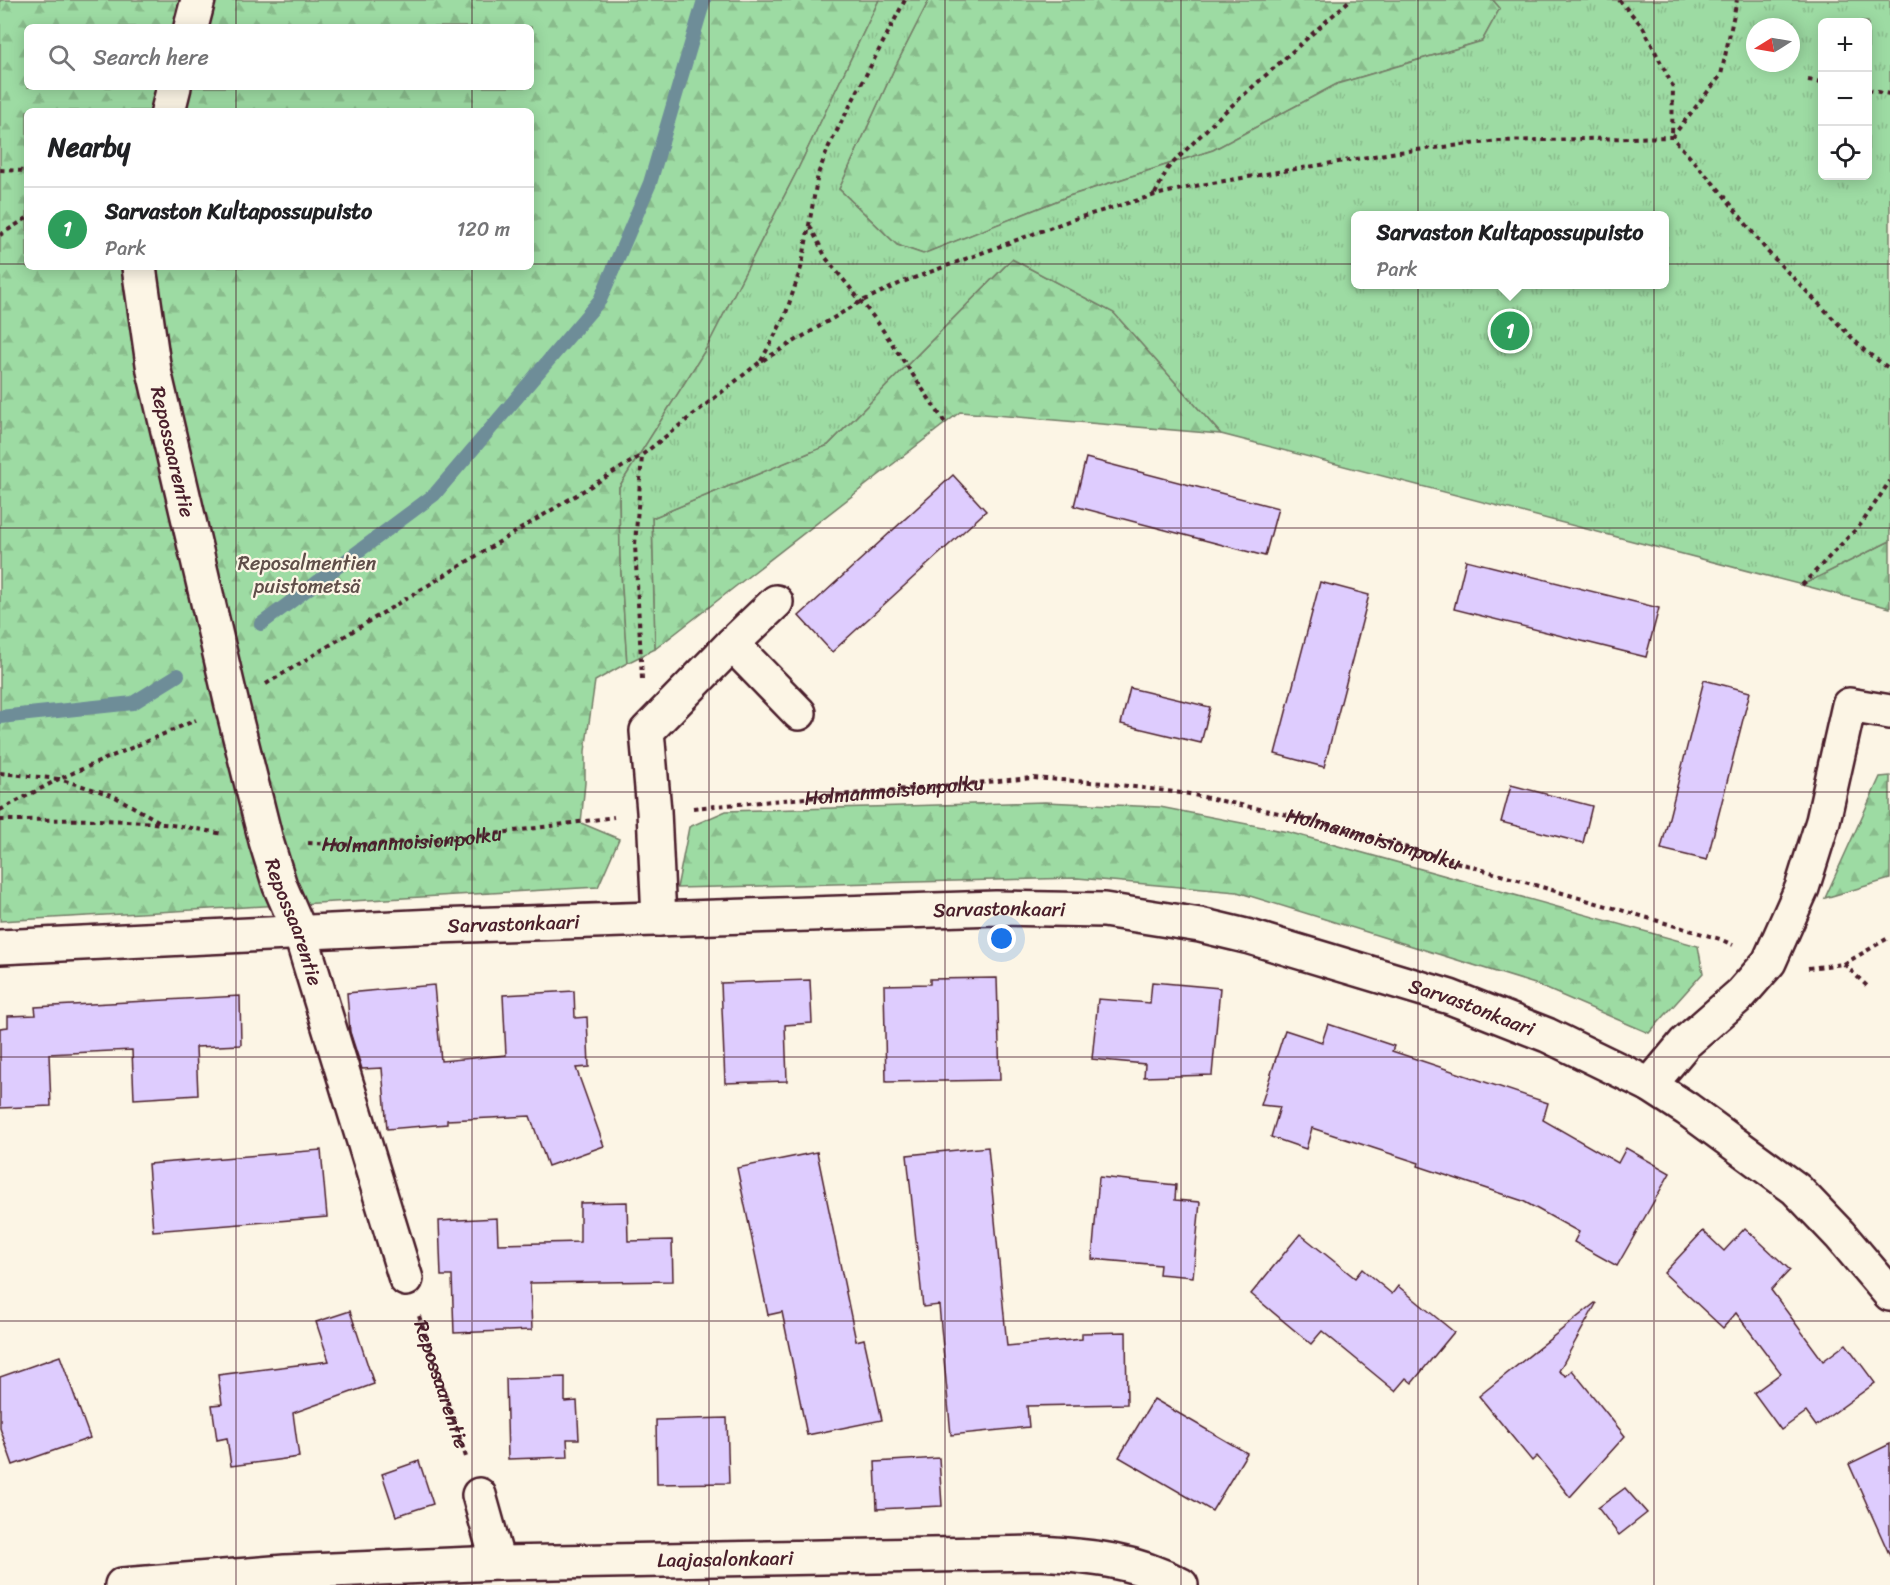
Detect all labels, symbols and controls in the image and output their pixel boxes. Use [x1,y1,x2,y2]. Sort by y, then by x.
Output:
north arrow [1746,18,1800,72]
map controls [1818,18,1872,180]
button: + [1818,18,1872,72]
search box [24,24,534,90]
text: Search here [93,38,209,77]
icon: search [45,41,78,74]
button: − [1818,72,1872,126]
text: Nearby [48,124,130,170]
button: locate [1818,126,1872,180]
text: Sarvaston Kultapossupuisto [105,192,372,231]
popup [1351,211,1669,289]
text: 1 [63,212,72,247]
text: 120 m [457,212,510,247]
text: Sarvaston Kultapossupuisto [1376,213,1644,252]
text: Park [105,231,146,266]
text: Park [1376,252,1417,287]
pin: 1 [1490,308,1530,354]
street label: Repossaarentie [140,383,205,521]
park label: Reposalmentien puistometsä [238,546,376,604]
street label: Holmanmoisionpolku [803,765,986,816]
street label: Holmanmoisionpolku [1283,798,1465,881]
street label: Holmanmoisionpolku [321,816,504,863]
street label: Repossaarentie [254,854,332,990]
street label: Sarvastonkaari [933,891,1066,928]
street label: Sarvastonkaari [447,904,581,944]
your location [987,924,1016,953]
street label: Sarvastonkaari [1404,969,1540,1047]
street label: Repossaarentie [404,1315,479,1453]
street label: Laajasalonkaari [657,1541,795,1578]

